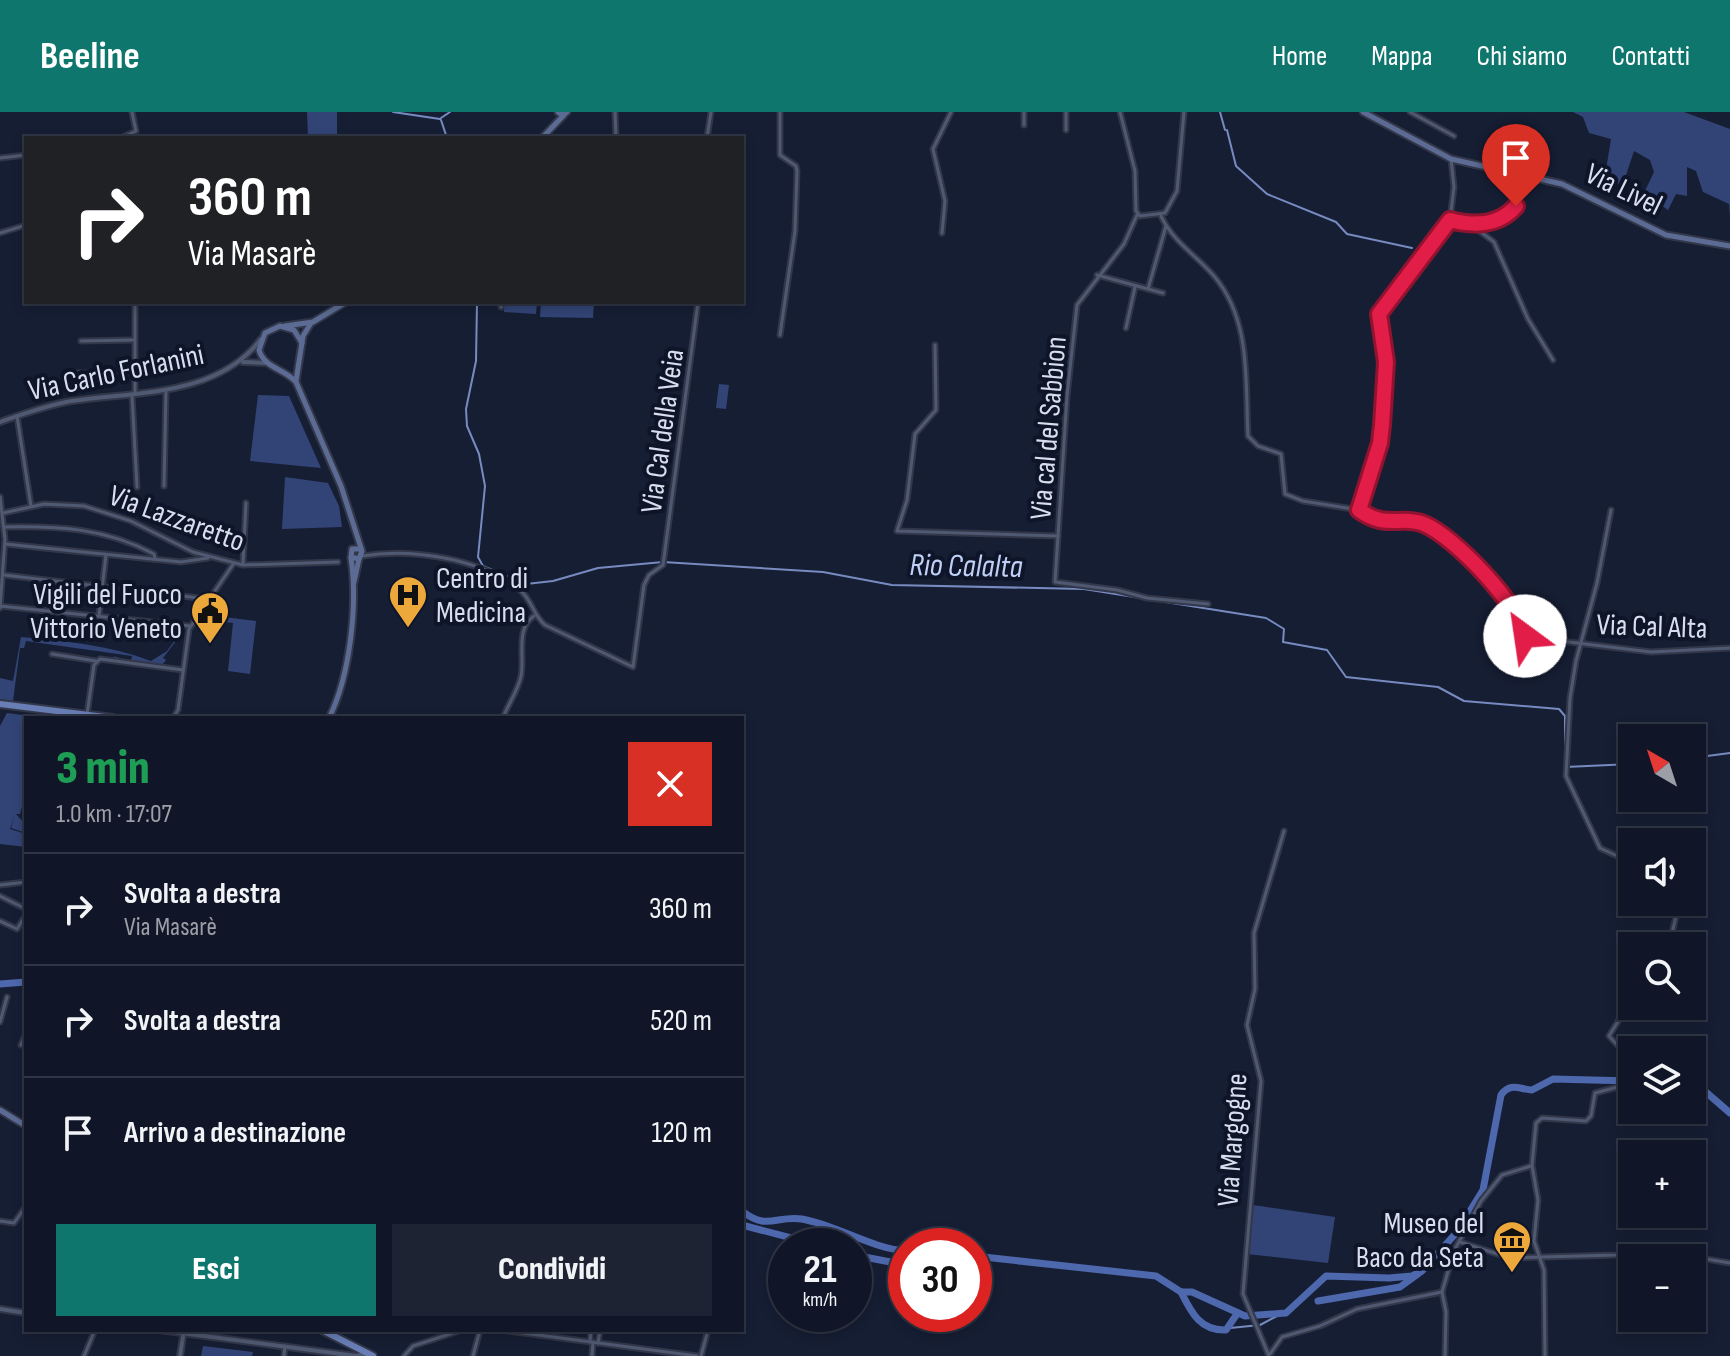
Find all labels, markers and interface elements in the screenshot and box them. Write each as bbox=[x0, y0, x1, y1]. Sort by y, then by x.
text: Beeline bbox=[40, 34, 140, 79]
text: Home bbox=[1272, 40, 1327, 73]
text: Mappa bbox=[1371, 40, 1433, 73]
text: Chi siamo bbox=[1477, 40, 1567, 73]
text: Contatti bbox=[1611, 40, 1690, 73]
pin bbox=[1482, 124, 1550, 206]
icon: arrive bbox=[1494, 136, 1538, 180]
street label: Via Livel bbox=[1579, 156, 1668, 224]
text: 360 m bbox=[188, 165, 312, 232]
icon: right bbox=[56, 168, 160, 272]
text: Via Masarè bbox=[188, 233, 317, 276]
street label: Via cal del Sabbion bbox=[1023, 335, 1075, 521]
street label: Via Carlo Forlanini bbox=[25, 337, 207, 409]
street label: Via Cal della Veia bbox=[634, 347, 692, 515]
street label: Via Lazzaretto bbox=[104, 478, 249, 560]
water label: Rio Calalta bbox=[909, 546, 1023, 587]
place label: Centro di Medicina bbox=[436, 561, 528, 631]
hospital icon: Centro di Medicina bbox=[387, 574, 429, 629]
place label: Vigili del Fuoco Vittorio Veneto bbox=[30, 577, 182, 647]
public building icon: Vigili del Fuoco Vittorio Veneto bbox=[189, 590, 231, 645]
position arrow bbox=[1483, 594, 1567, 678]
street label: Via Cal Alta bbox=[1596, 607, 1708, 647]
north arrow bbox=[1618, 724, 1706, 812]
map controls bbox=[1618, 724, 1706, 1332]
text: 3 min bbox=[56, 740, 150, 797]
button: close bbox=[628, 742, 712, 826]
text: 1.0 km · 17:07 bbox=[56, 799, 172, 830]
button: sound bbox=[1618, 828, 1706, 916]
text: Svolta a destra bbox=[124, 876, 281, 912]
icon: right bbox=[56, 887, 100, 931]
text: 360 m bbox=[649, 891, 712, 927]
text: Via Masarè bbox=[124, 912, 217, 943]
button: search bbox=[1618, 932, 1706, 1020]
icon: right bbox=[56, 999, 100, 1043]
text: Svolta a destra bbox=[124, 1003, 281, 1039]
text: 520 m bbox=[650, 1003, 712, 1039]
button: layers bbox=[1618, 1036, 1706, 1124]
street label: Via Margogne bbox=[1210, 1072, 1256, 1208]
icon: arrive bbox=[56, 1111, 100, 1155]
text: Arrivo a destinazione bbox=[124, 1115, 346, 1151]
text: 120 m bbox=[651, 1115, 712, 1151]
button: + bbox=[1618, 1140, 1706, 1228]
place label: Museo del Baco da Seta bbox=[1356, 1206, 1484, 1276]
museum icon: Museo del Baco da Seta bbox=[1491, 1219, 1533, 1274]
button: Esci bbox=[56, 1224, 376, 1316]
button: Condividi bbox=[392, 1224, 712, 1316]
speed limit sign: 30 bbox=[888, 1228, 992, 1332]
button: − bbox=[1618, 1244, 1706, 1332]
text: 21 bbox=[803, 1246, 837, 1294]
text: km/h bbox=[803, 1288, 837, 1312]

